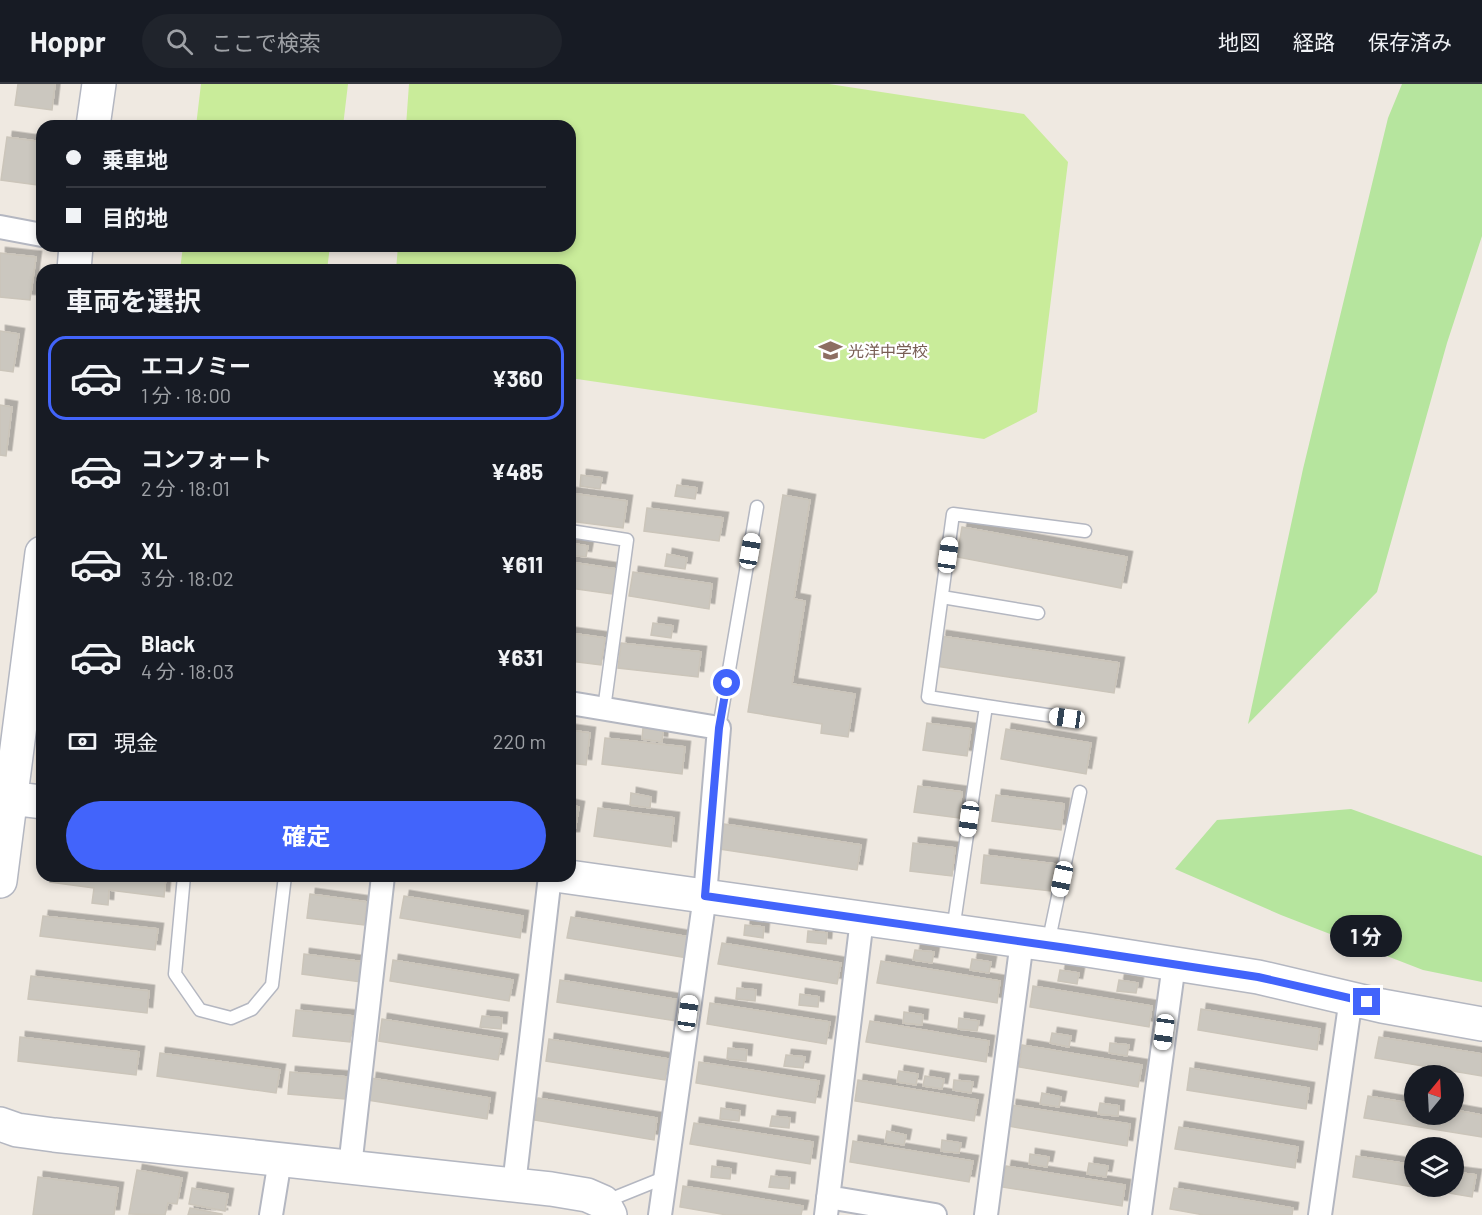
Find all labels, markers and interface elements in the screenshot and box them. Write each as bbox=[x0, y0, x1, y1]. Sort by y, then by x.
search box bbox=[142, 14, 562, 68]
text: Hoppr bbox=[30, 24, 106, 58]
icon: search bbox=[163, 25, 196, 58]
text: ここで検索 bbox=[211, 29, 321, 55]
text: 地図 bbox=[1218, 29, 1260, 54]
text: 経路 bbox=[1293, 29, 1335, 54]
text: 保存済み bbox=[1368, 29, 1452, 54]
text: 乗車地 bbox=[102, 146, 168, 172]
text: 目的地 bbox=[102, 204, 168, 230]
text: 車両を選択 bbox=[66, 284, 201, 316]
school or university icon: 光洋中学校 bbox=[817, 337, 843, 363]
place label: 光洋中学校 bbox=[848, 341, 928, 360]
icon: car bbox=[69, 351, 123, 405]
text: エコノミー bbox=[141, 352, 251, 378]
text: ¥360 bbox=[492, 365, 543, 391]
text: 1 分 · 18:00 bbox=[141, 383, 231, 407]
icon: car bbox=[69, 444, 123, 498]
text: コンフォート bbox=[141, 445, 272, 471]
text: ¥485 bbox=[491, 458, 543, 484]
text: 2 分 · 18:01 bbox=[141, 476, 230, 500]
car bbox=[738, 532, 762, 570]
car bbox=[937, 536, 959, 574]
icon: car bbox=[69, 537, 123, 591]
text: XL bbox=[141, 537, 167, 563]
text: ¥611 bbox=[501, 551, 543, 577]
text: 3 分 · 18:02 bbox=[141, 566, 234, 590]
icon: car bbox=[69, 630, 123, 684]
text: Black bbox=[141, 630, 195, 656]
text: ¥631 bbox=[496, 644, 543, 670]
text: 4 分 · 18:03 bbox=[141, 659, 234, 683]
route start bbox=[713, 669, 740, 696]
car bbox=[1048, 707, 1086, 729]
icon: cash bbox=[66, 725, 99, 758]
text: 現金 bbox=[114, 729, 158, 755]
text: 220 m bbox=[493, 729, 546, 753]
car bbox=[958, 800, 980, 838]
button: 確定 bbox=[66, 801, 546, 870]
car bbox=[1049, 860, 1075, 898]
callout: 1 分 bbox=[1331, 915, 1403, 957]
text: 1 分 bbox=[1350, 924, 1382, 948]
route end bbox=[1353, 988, 1380, 1015]
car bbox=[677, 994, 699, 1032]
car bbox=[1153, 1013, 1175, 1051]
north arrow bbox=[1404, 1065, 1464, 1125]
map controls bbox=[1404, 1065, 1464, 1197]
button: layers bbox=[1404, 1137, 1464, 1197]

